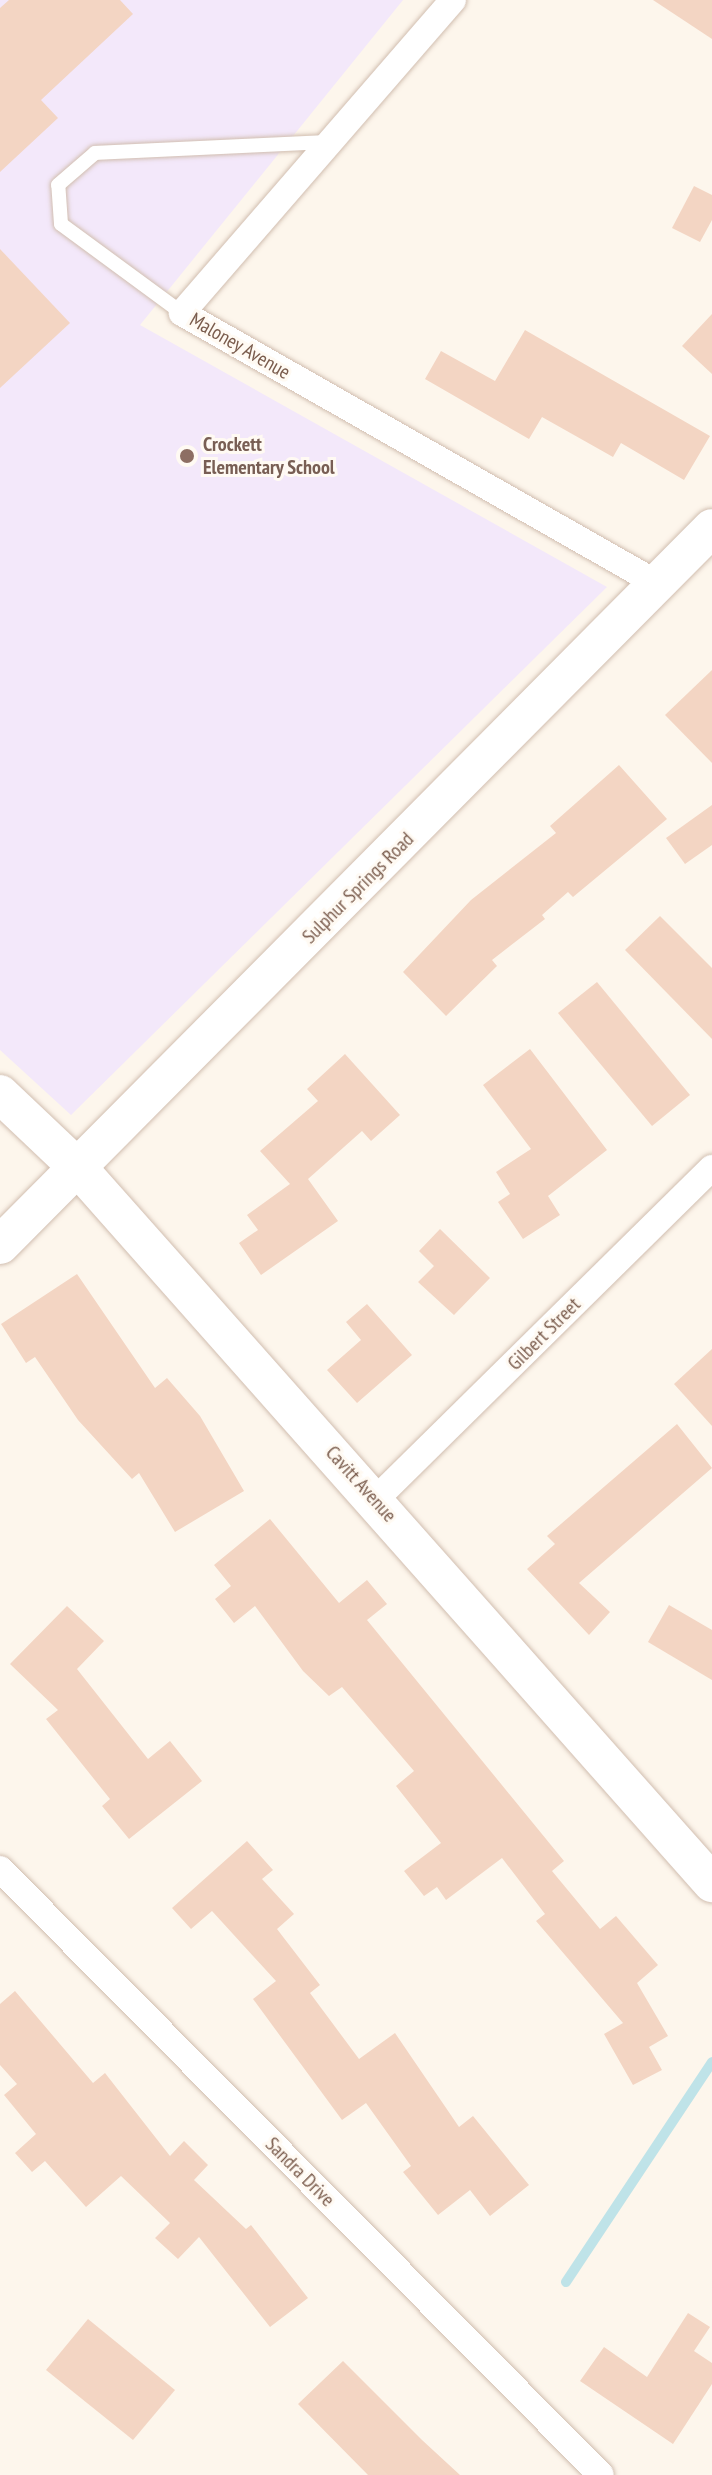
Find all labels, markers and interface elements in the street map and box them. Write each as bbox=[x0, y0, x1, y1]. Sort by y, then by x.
street label: Maloney Avenue bbox=[185, 307, 295, 385]
place label: Crockett Elementary School bbox=[203, 432, 335, 479]
marker: Crockett Elementary School bbox=[178, 447, 196, 465]
street label: Sulphur Springs Road bbox=[297, 827, 419, 949]
street label: Gilbert Street bbox=[503, 1293, 585, 1375]
street label: Cavitt Avenue bbox=[320, 1441, 402, 1527]
street label: Sandra Drive bbox=[260, 2132, 340, 2212]

